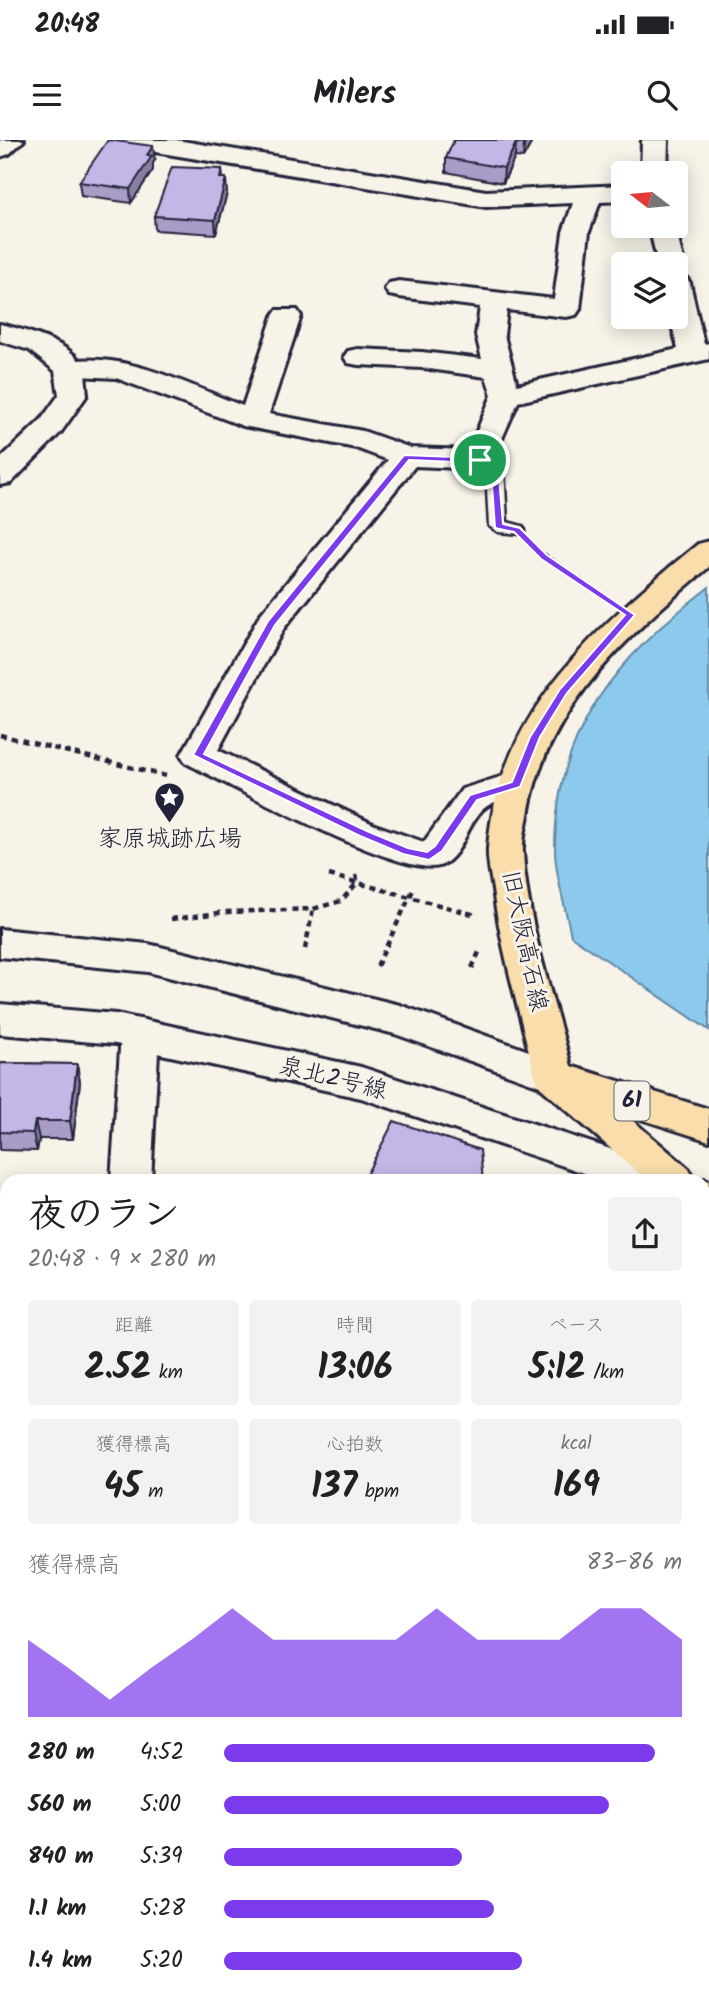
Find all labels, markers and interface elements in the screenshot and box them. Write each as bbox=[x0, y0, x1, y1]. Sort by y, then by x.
text: 20:48 bbox=[35, 4, 99, 46]
text: Milers bbox=[313, 69, 396, 120]
icon: menu bbox=[28, 76, 66, 114]
icon: search bbox=[643, 76, 681, 114]
north arrow bbox=[611, 161, 688, 238]
map controls bbox=[611, 161, 688, 329]
button: layers bbox=[611, 252, 688, 329]
pin bbox=[450, 430, 510, 490]
icon: arrive bbox=[461, 441, 499, 479]
place icon: 家原城跡広場 bbox=[153, 780, 187, 824]
place label: 家原城跡広場 bbox=[98, 820, 242, 859]
street label: 旧大阪高石線 bbox=[490, 867, 558, 1015]
street label: 泉北2号線 bbox=[275, 1047, 391, 1111]
road number: 61 bbox=[614, 1082, 650, 1120]
text: 夜のラン bbox=[28, 1186, 180, 1246]
button: share bbox=[608, 1197, 682, 1271]
text: 20:48 · 9 × 280 m bbox=[28, 1242, 216, 1278]
text: 距離 bbox=[115, 1311, 153, 1341]
text: 時間 bbox=[336, 1311, 374, 1341]
text: ペース bbox=[548, 1311, 604, 1341]
text: 2.52 bbox=[84, 1341, 151, 1397]
text: 13:06 bbox=[317, 1341, 393, 1397]
text: 5:12 bbox=[528, 1341, 586, 1397]
text: km bbox=[151, 1358, 183, 1388]
text: /km bbox=[586, 1358, 624, 1388]
text: kcal bbox=[561, 1429, 592, 1459]
text: 獲得標高 bbox=[96, 1430, 172, 1460]
text: 心拍数 bbox=[326, 1430, 384, 1460]
text: 169 bbox=[553, 1459, 600, 1515]
text: 45 bbox=[104, 1460, 141, 1516]
text: 137 bbox=[311, 1460, 357, 1516]
text: m bbox=[141, 1477, 163, 1507]
text: bpm bbox=[357, 1477, 399, 1507]
text: 83–86 m bbox=[587, 1545, 682, 1581]
text: 獲得標高 bbox=[28, 1548, 120, 1584]
text: 280 m bbox=[28, 1735, 94, 1771]
text: 4:52 bbox=[140, 1735, 184, 1771]
text: 560 m bbox=[28, 1787, 92, 1823]
text: 5:00 bbox=[140, 1787, 181, 1823]
text: 840 m bbox=[28, 1839, 94, 1875]
text: 5:39 bbox=[140, 1839, 182, 1875]
text: 1.1 km bbox=[28, 1891, 86, 1927]
text: 5:28 bbox=[140, 1891, 185, 1927]
text: 1.4 km bbox=[28, 1943, 92, 1979]
text: 5:20 bbox=[140, 1943, 183, 1979]

